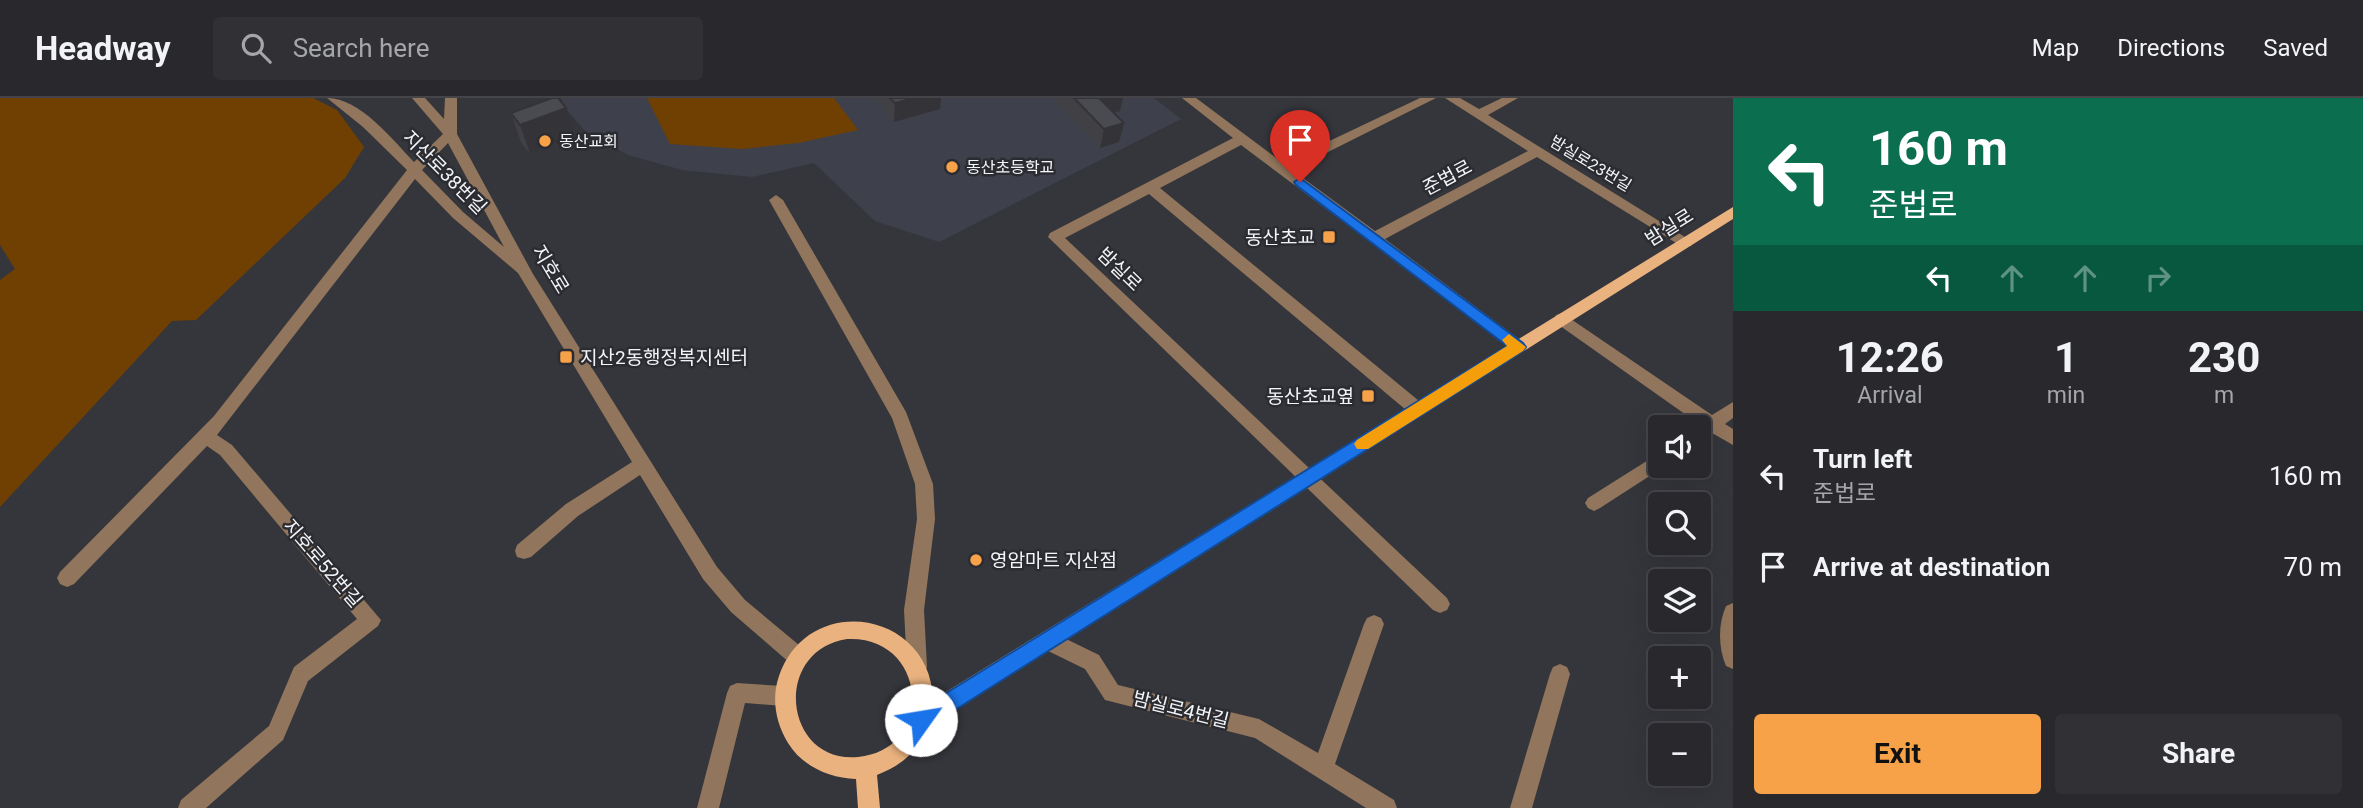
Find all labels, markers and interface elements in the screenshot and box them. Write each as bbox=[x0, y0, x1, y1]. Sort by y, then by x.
search box bbox=[213, 17, 703, 80]
text: Headway bbox=[35, 29, 171, 68]
icon: search bbox=[237, 29, 275, 67]
text: Search here bbox=[293, 33, 429, 63]
text: Map bbox=[2032, 34, 2079, 62]
text: Directions bbox=[2117, 34, 2225, 62]
text: Saved bbox=[2263, 34, 2328, 62]
pin bbox=[1270, 110, 1330, 182]
text: 160 m bbox=[1869, 120, 2008, 177]
icon: arrive bbox=[1281, 121, 1319, 159]
street label: 지산로38번길 bbox=[398, 126, 491, 219]
icon: left bbox=[1754, 126, 1845, 217]
place label: 동산교회 bbox=[559, 132, 618, 151]
street label: 밤실로23번길 bbox=[1547, 132, 1635, 195]
marker: 동산교회 bbox=[537, 133, 553, 149]
street label: 준법로 bbox=[1419, 155, 1476, 200]
place label: 동산초등학교 bbox=[966, 158, 1054, 177]
marker: 동산초등학교 bbox=[944, 159, 960, 175]
text: 준법로 bbox=[1869, 186, 1957, 224]
street label: 밤실로 bbox=[1641, 204, 1698, 251]
place label: 동산초교 bbox=[1245, 226, 1315, 249]
marker: 동산초교 bbox=[1321, 229, 1337, 245]
street label: 지호로 bbox=[527, 241, 574, 298]
street label: 밤실로 bbox=[1093, 243, 1147, 296]
icon: left bbox=[1920, 259, 1958, 297]
icon: ahead bbox=[1993, 259, 2031, 297]
icon: ahead bbox=[2066, 259, 2104, 297]
icon: right bbox=[2139, 259, 2177, 297]
text: 12:26 bbox=[1836, 333, 1944, 382]
text: 1 bbox=[2054, 333, 2078, 382]
text: 230 bbox=[2188, 333, 2260, 382]
place label: 지산2동행정복지센터 bbox=[580, 346, 748, 369]
marker: 지산2동행정복지센터 bbox=[558, 349, 574, 365]
text: Arrival bbox=[1857, 382, 1923, 409]
text: min bbox=[2047, 382, 2085, 409]
text: m bbox=[2214, 382, 2234, 409]
place label: 동산초교옆 bbox=[1267, 385, 1354, 408]
marker: 동산초교옆 bbox=[1360, 388, 1376, 404]
map controls bbox=[1648, 415, 1711, 786]
button: sound bbox=[1648, 415, 1711, 478]
text: Turn left bbox=[1813, 444, 1912, 474]
icon: left bbox=[1754, 457, 1792, 495]
text: 160 m bbox=[2269, 461, 2342, 491]
text: 준법로 bbox=[1813, 480, 1876, 507]
button: search bbox=[1648, 492, 1711, 555]
street label: 지호로52번길 bbox=[278, 515, 367, 612]
icon: arrive bbox=[1754, 548, 1792, 586]
place label: 영암마트 지산점 bbox=[990, 549, 1117, 572]
marker: 영암마트 지산점 bbox=[968, 552, 984, 568]
text: Arrive at destination bbox=[1813, 552, 2050, 582]
text: 70 m bbox=[2284, 552, 2342, 582]
button: layers bbox=[1648, 569, 1711, 632]
button: + bbox=[1648, 646, 1711, 709]
position arrow bbox=[884, 683, 958, 757]
street label: 밤실로4번길 bbox=[1131, 686, 1231, 733]
button: Exit bbox=[1754, 714, 2041, 794]
button: Share bbox=[2055, 714, 2342, 794]
button: − bbox=[1648, 723, 1711, 786]

